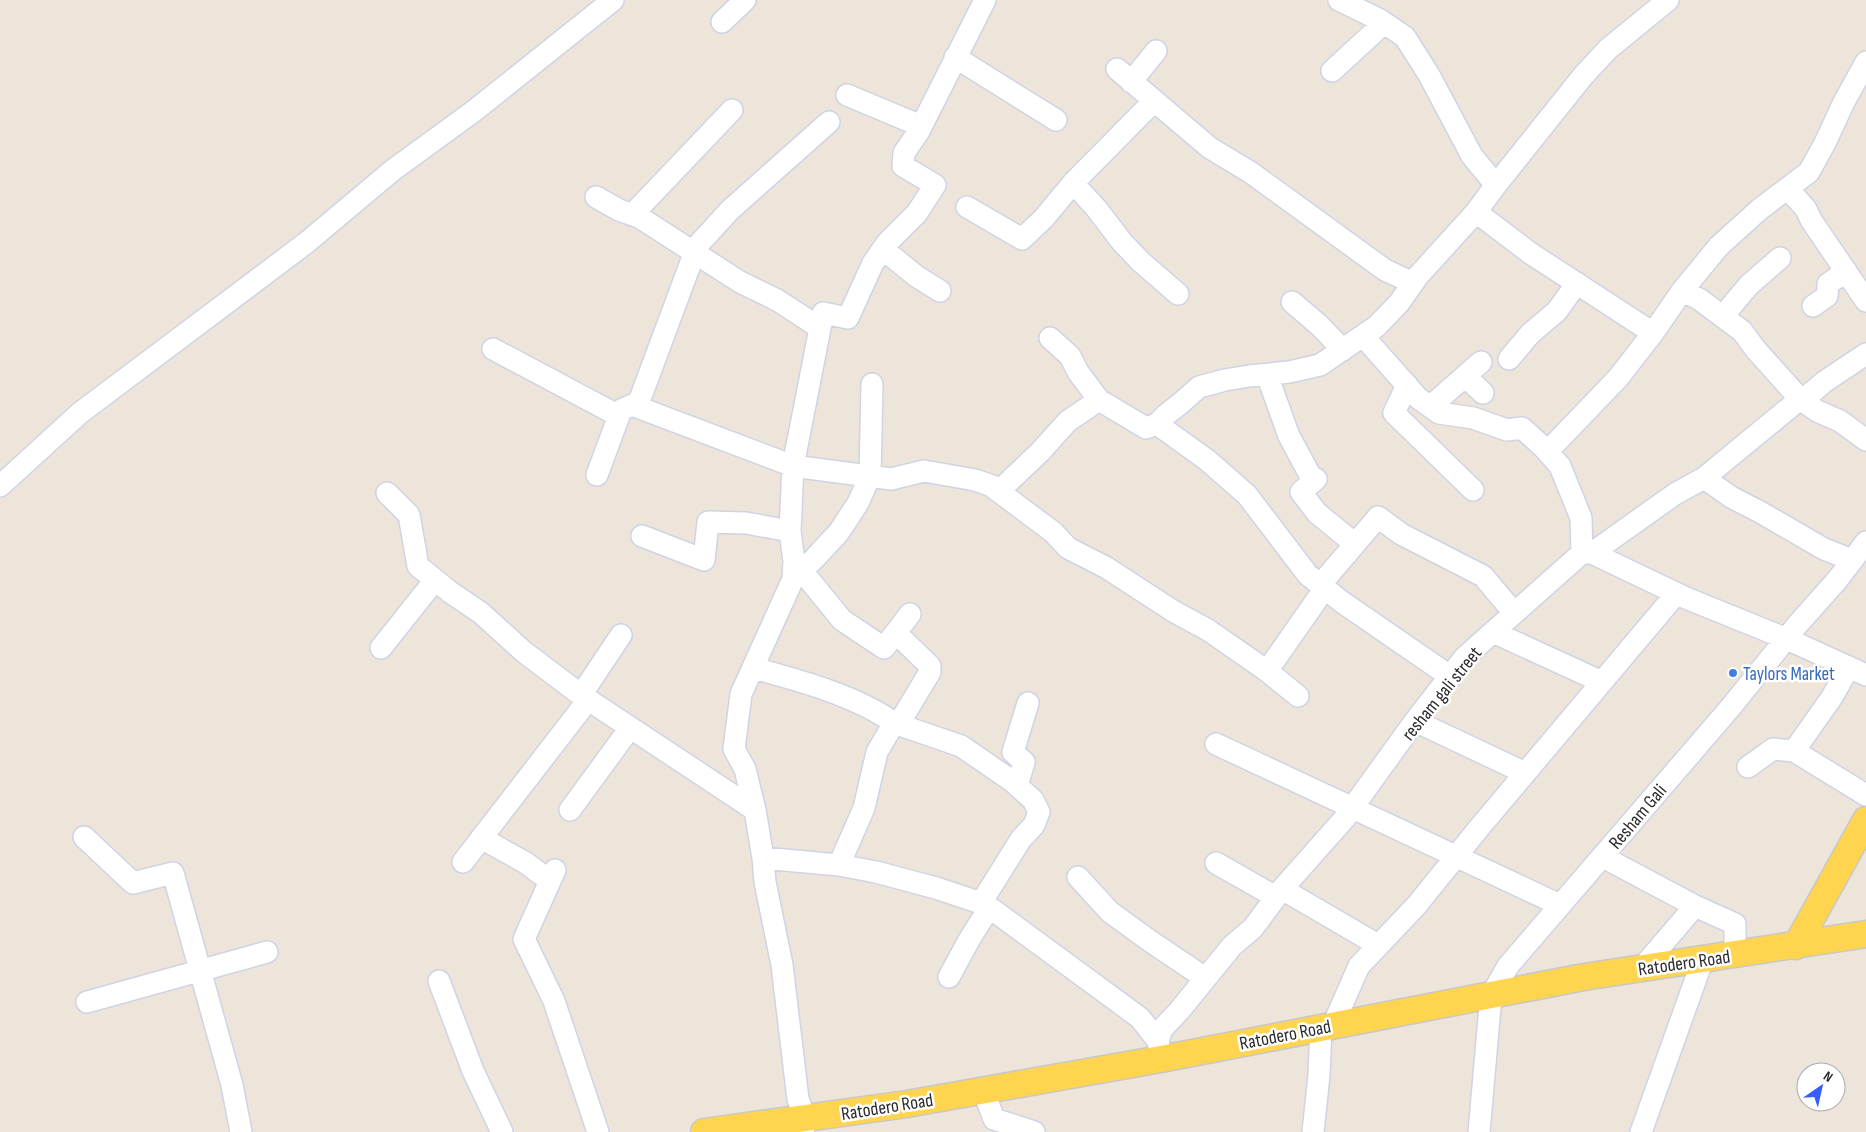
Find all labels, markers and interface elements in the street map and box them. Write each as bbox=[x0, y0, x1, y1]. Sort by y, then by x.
street label: resham gali street bbox=[1397, 642, 1487, 746]
place label: Taylors Market bbox=[1743, 663, 1835, 686]
marker: Taylors Market bbox=[1727, 667, 1739, 679]
street label: Resham Gali bbox=[1604, 780, 1672, 854]
street label: Ratodero Road bbox=[1637, 946, 1732, 981]
street label: Ratodero Road bbox=[1238, 1015, 1333, 1056]
north arrow bbox=[1796, 1062, 1846, 1112]
text: N bbox=[1820, 1067, 1836, 1086]
street label: Ratodero Road bbox=[840, 1089, 935, 1126]

